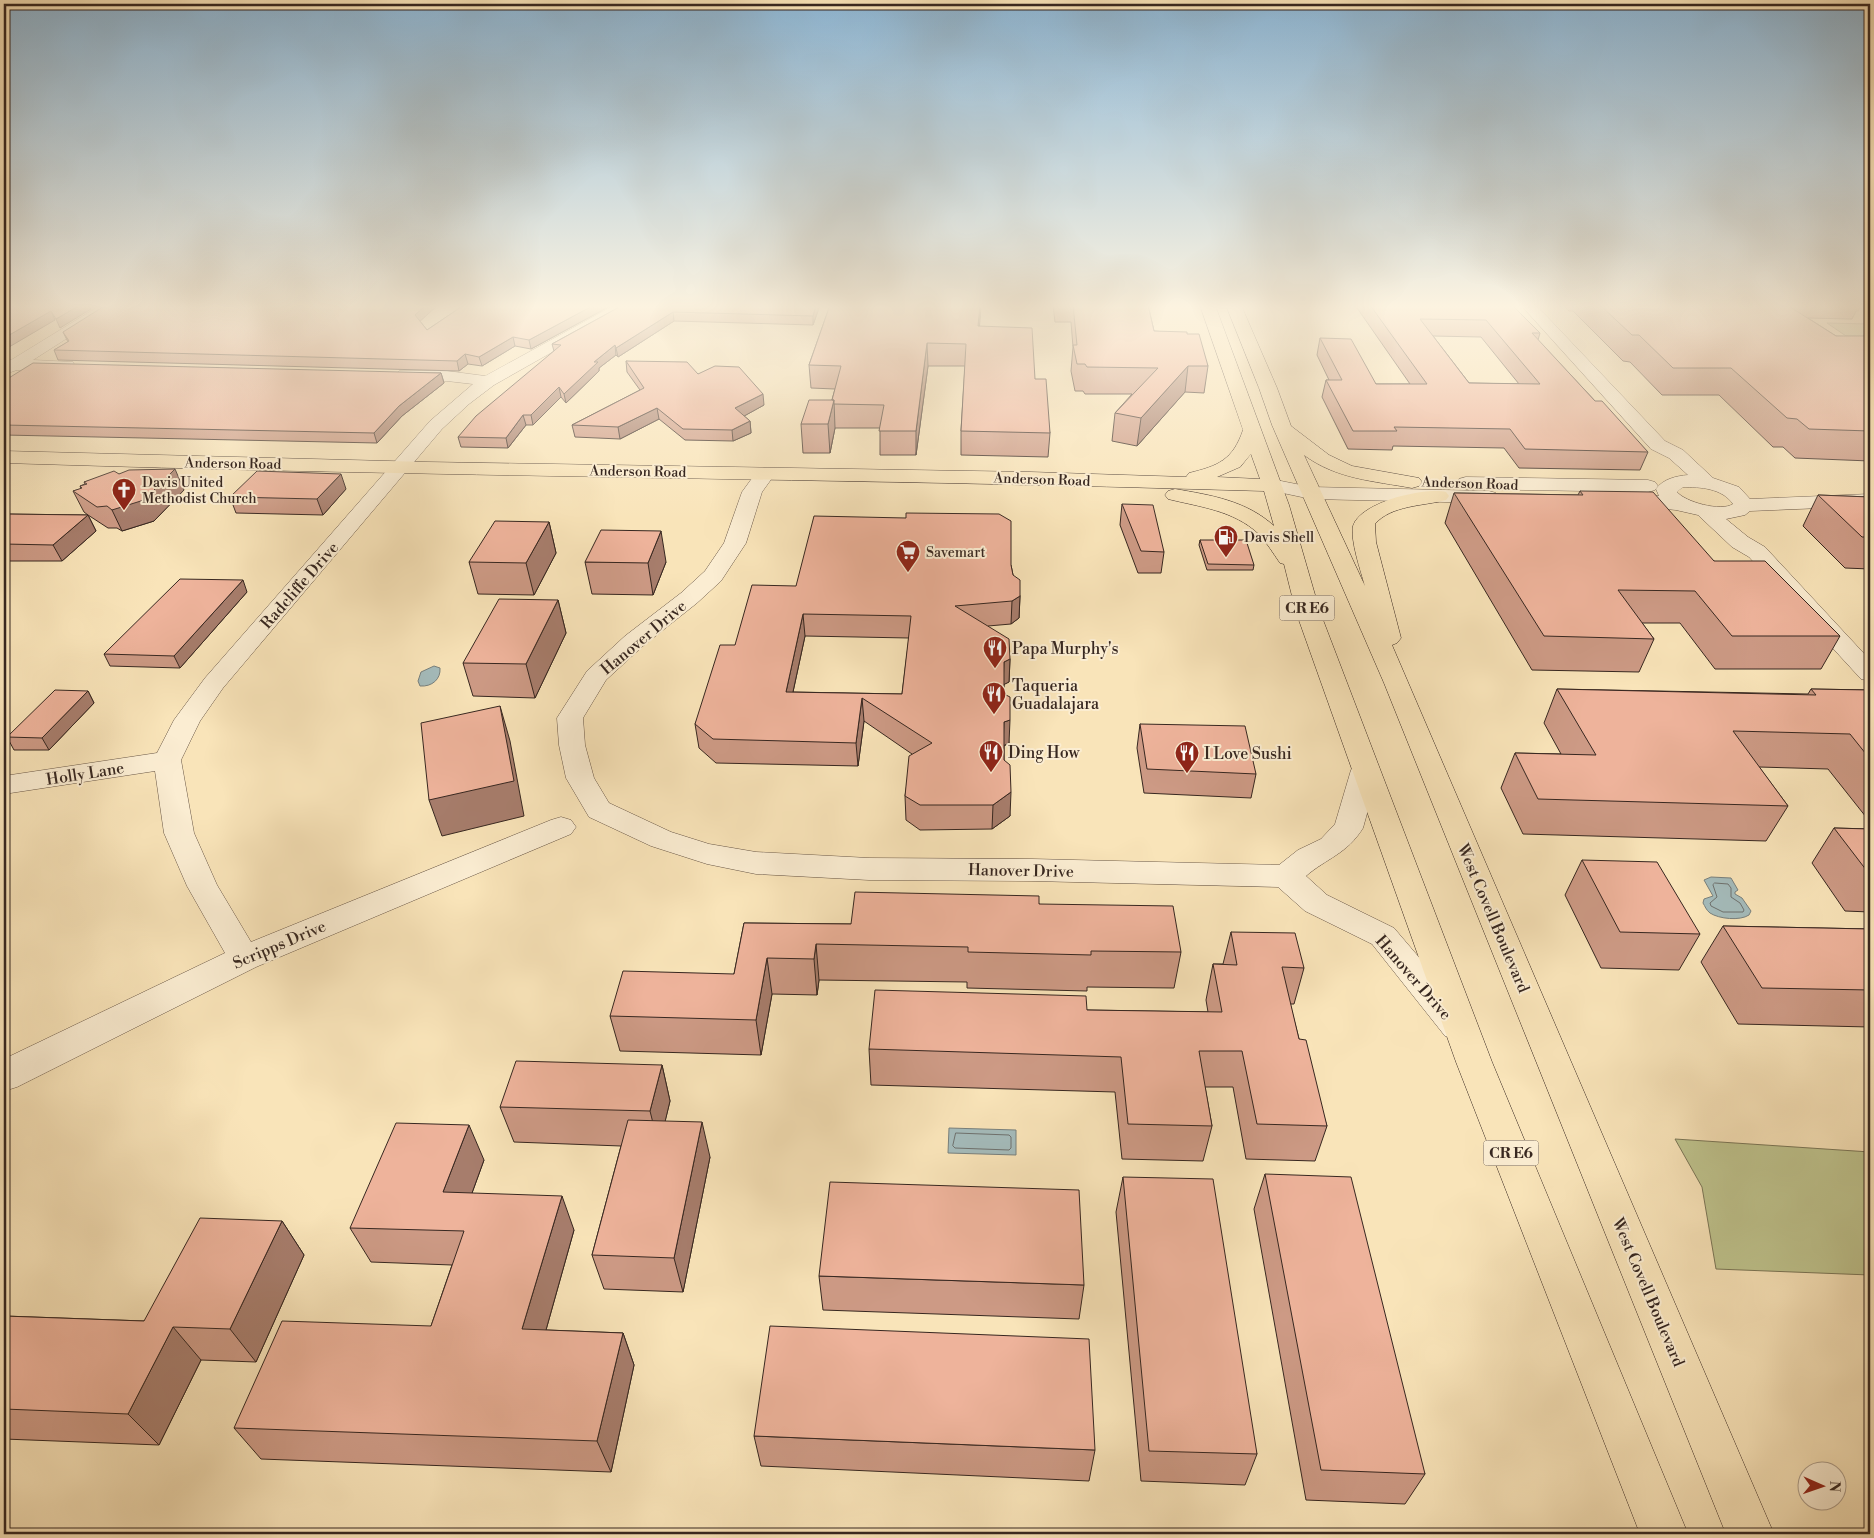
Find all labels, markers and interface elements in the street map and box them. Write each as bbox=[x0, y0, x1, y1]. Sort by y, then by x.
street label: Anderson Road bbox=[183, 454, 282, 474]
street label: Anderson Road bbox=[588, 462, 687, 482]
street label: Anderson Road bbox=[992, 469, 1091, 491]
street label: Anderson Road bbox=[1420, 473, 1519, 495]
place label: Davis United Methodist Church bbox=[142, 474, 257, 508]
church icon: Davis United Methodist Church bbox=[111, 477, 137, 511]
fuel station icon: Davis Shell bbox=[1213, 524, 1239, 558]
place label: Davis Shell bbox=[1244, 529, 1314, 547]
street label: Radcliffe Drive bbox=[257, 538, 343, 633]
supermarket icon: Savemart bbox=[895, 539, 921, 573]
place label: Savemart bbox=[926, 544, 986, 562]
street label: Hanover Drive bbox=[597, 596, 691, 679]
road number: CR E6 bbox=[1280, 596, 1334, 620]
restaurant icon: Papa Murphy's bbox=[982, 635, 1008, 669]
place label: Papa Murphy's bbox=[1012, 639, 1119, 659]
place label: Taqueria Guadalajara bbox=[1012, 676, 1100, 714]
restaurant icon: Taqueria Guadalajara bbox=[981, 681, 1007, 715]
restaurant icon: Ding How bbox=[978, 739, 1004, 773]
restaurant icon: I Love Sushi bbox=[1174, 740, 1200, 774]
place label: Ding How bbox=[1008, 743, 1080, 763]
place label: I Love Sushi bbox=[1204, 744, 1292, 764]
street label: Holly Lane bbox=[45, 758, 126, 790]
street label: West Covell Boulevard bbox=[1452, 840, 1534, 996]
street label: Hanover Drive bbox=[968, 860, 1074, 882]
street label: Scripps Drive bbox=[230, 916, 329, 974]
street label: Hanover Drive bbox=[1371, 931, 1456, 1024]
road number: CR E6 bbox=[1484, 1140, 1538, 1166]
street label: West Covell Boulevard bbox=[1607, 1214, 1689, 1370]
north arrow bbox=[1796, 1460, 1846, 1510]
text: N bbox=[1825, 1481, 1843, 1492]

